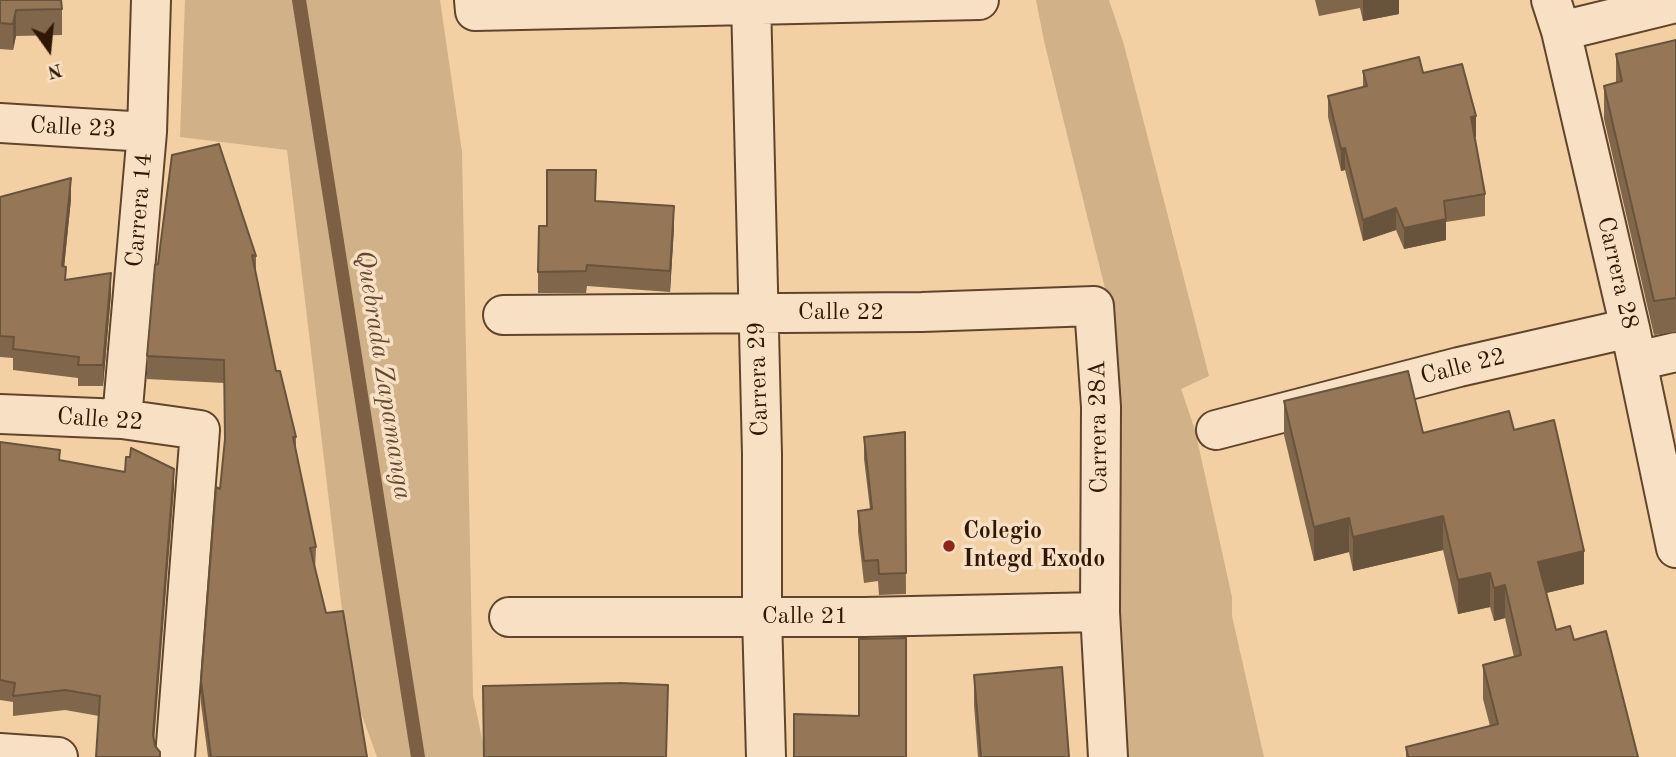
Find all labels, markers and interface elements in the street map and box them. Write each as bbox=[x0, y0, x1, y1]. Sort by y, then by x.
north arrow bbox=[14, 14, 84, 84]
text: N bbox=[45, 59, 64, 81]
street label: Calle 23 bbox=[29, 111, 117, 145]
street label: Carrera 14 bbox=[121, 152, 159, 268]
street label: Carrera 28 bbox=[1590, 214, 1644, 332]
water label: Quebrada Zapamanga bbox=[348, 248, 418, 502]
street label: Calle 22 bbox=[798, 299, 884, 327]
street label: Carrera 29 bbox=[743, 321, 775, 437]
street label: Calle 22 bbox=[1418, 343, 1508, 391]
street label: Carrera 28A bbox=[1083, 360, 1115, 494]
street label: Calle 22 bbox=[56, 403, 144, 437]
place label: Colegio Integd Exodo bbox=[963, 518, 1105, 574]
marker: Colegio Integd Exodo bbox=[941, 538, 957, 554]
street label: Calle 21 bbox=[762, 603, 848, 631]

